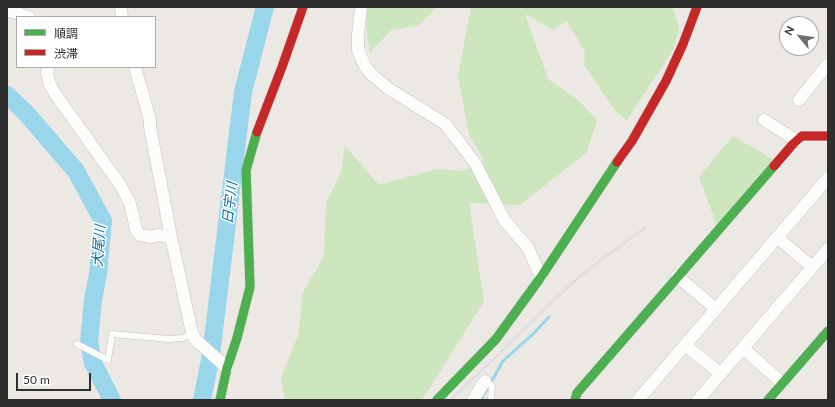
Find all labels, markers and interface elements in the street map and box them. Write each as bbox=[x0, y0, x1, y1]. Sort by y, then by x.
legend bbox=[16, 16, 156, 68]
north arrow bbox=[779, 16, 819, 56]
text: N bbox=[781, 24, 797, 37]
text: 順調 bbox=[54, 26, 78, 41]
text: 渋滞 bbox=[54, 46, 78, 61]
water label: 日宇川 bbox=[219, 181, 241, 225]
water label: 犬尾川 bbox=[89, 224, 109, 268]
scale bar bbox=[18, 365, 93, 391]
text: 50 m bbox=[23, 372, 50, 387]

